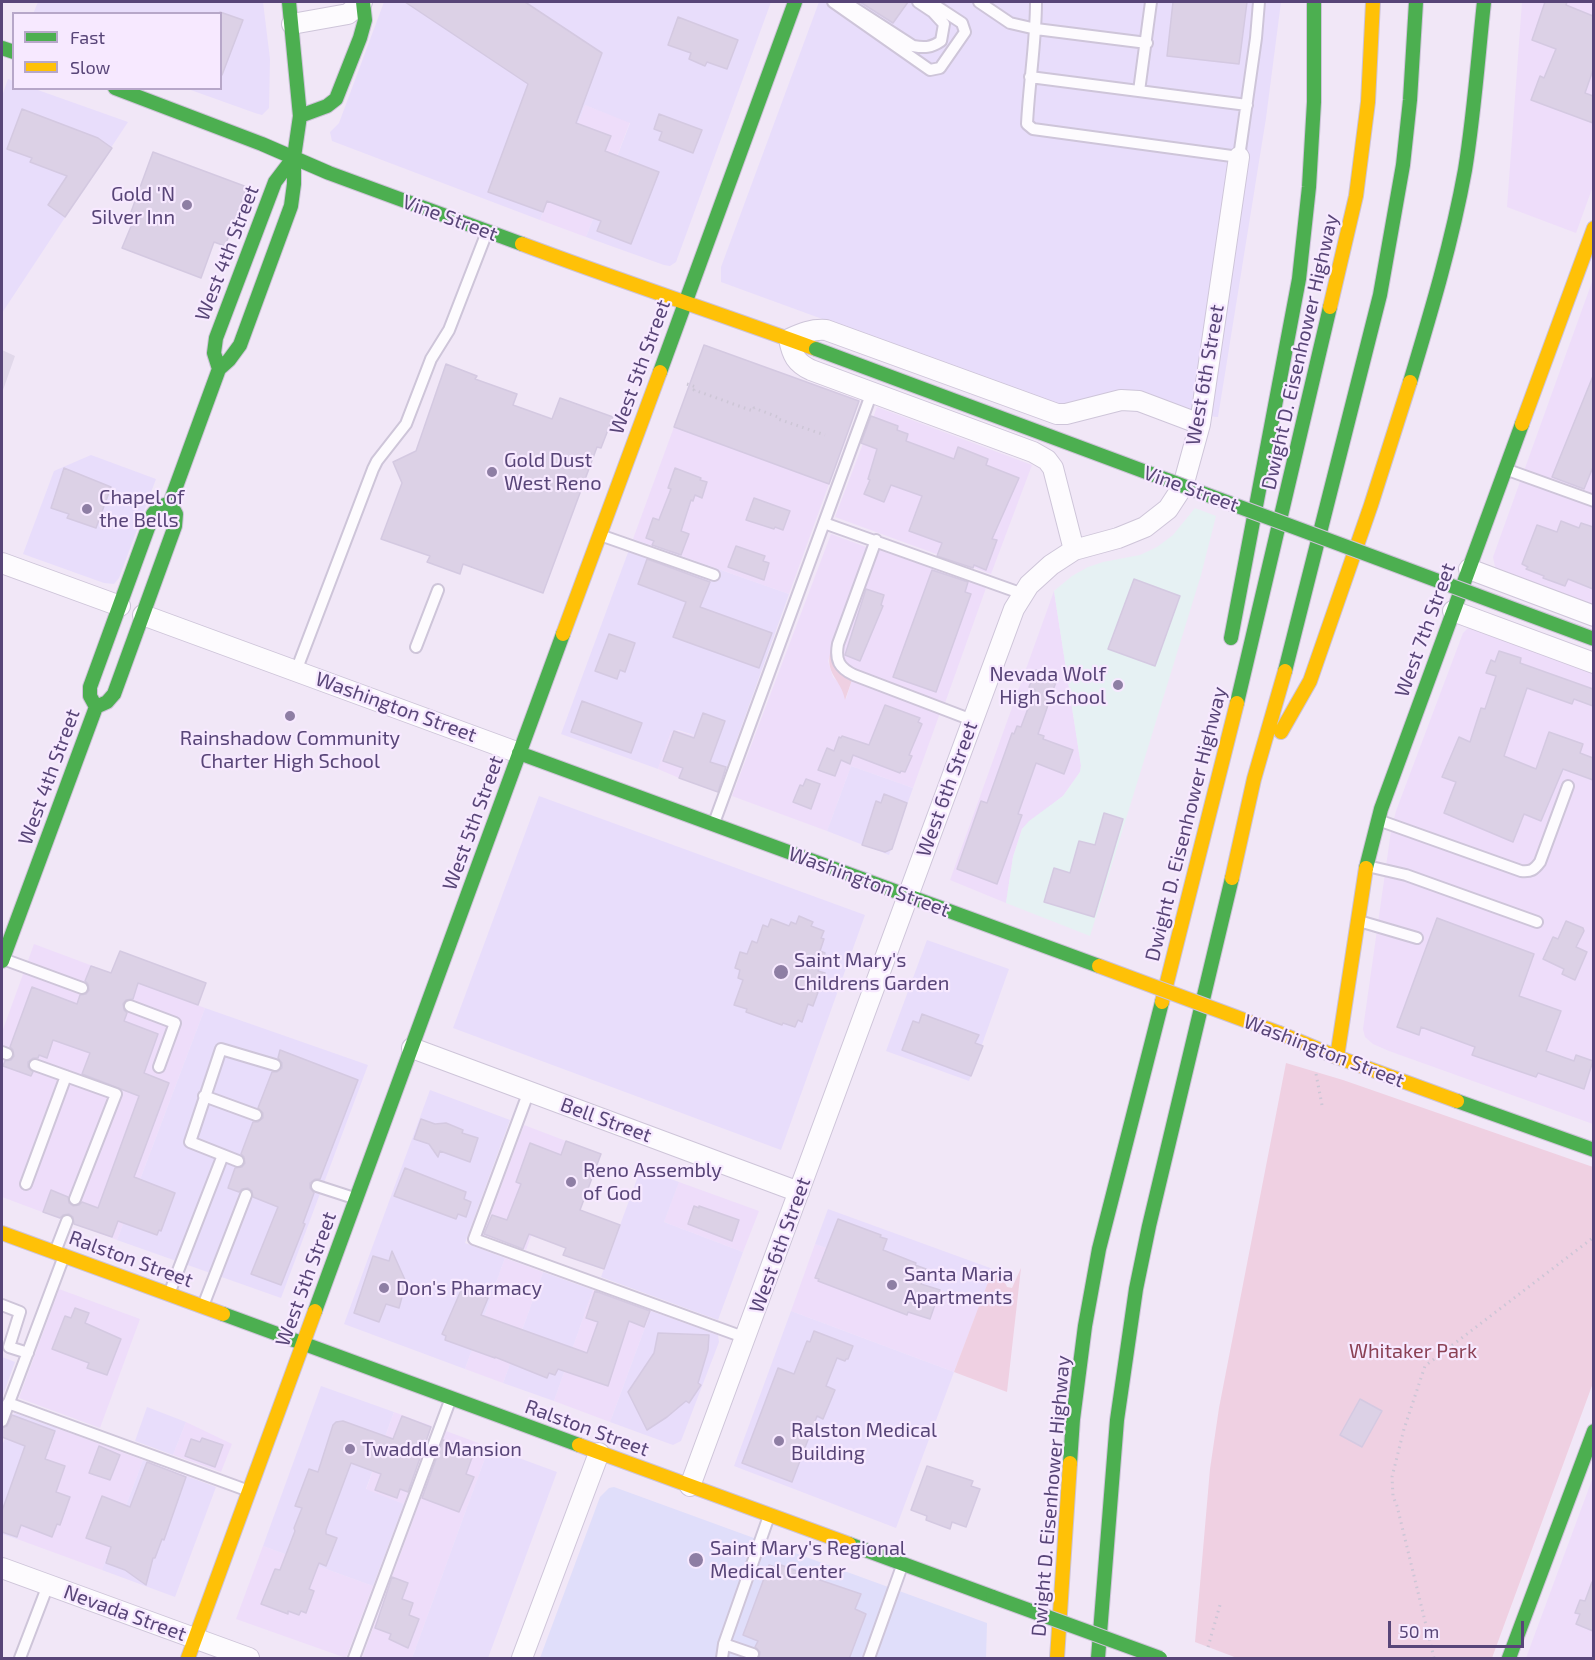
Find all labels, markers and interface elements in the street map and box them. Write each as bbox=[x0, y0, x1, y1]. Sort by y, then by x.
legend bbox=[12, 12, 222, 90]
text: Fast bbox=[70, 26, 105, 48]
text: Slow bbox=[70, 56, 110, 78]
place label: Gold 'N Silver Inn bbox=[91, 182, 175, 229]
street label: West 4th Street bbox=[190, 182, 264, 324]
street label: Vine Street bbox=[399, 190, 501, 246]
marker: Gold 'N Silver Inn bbox=[180, 198, 194, 212]
street label: Dwight D. Eisenhower Highway bbox=[1257, 212, 1343, 492]
street label: West 5th Street bbox=[605, 296, 675, 438]
street label: West 6th Street bbox=[1181, 303, 1229, 447]
place label: Gold Dust West Reno bbox=[504, 448, 602, 495]
street label: Vine Street bbox=[1140, 461, 1242, 517]
marker: Gold Dust West Reno bbox=[485, 465, 499, 479]
place label: Chapel of the Bells bbox=[99, 485, 185, 532]
marker: Chapel of the Bells bbox=[80, 502, 94, 516]
street label: West 7th Street bbox=[1390, 560, 1460, 700]
place label: Nevada Wolf High School bbox=[989, 662, 1106, 709]
street label: Washington Street bbox=[312, 667, 480, 747]
marker: Nevada Wolf High School bbox=[1111, 678, 1125, 692]
street label: Dwight D. Eisenhower Highway bbox=[1140, 684, 1232, 964]
street label: West 4th Street bbox=[13, 706, 85, 848]
marker: Rainshadow Community Charter High School bbox=[283, 709, 297, 723]
street label: West 6th Street bbox=[911, 718, 983, 860]
place label: Rainshadow Community Charter High School bbox=[180, 726, 400, 773]
street label: West 5th Street bbox=[438, 752, 508, 894]
street label: Washington Street bbox=[785, 842, 953, 922]
place label: Saint Mary's Childrens Garden bbox=[794, 948, 949, 995]
marker: Saint Mary's Childrens Garden bbox=[772, 963, 790, 981]
street label: Washington Street bbox=[1240, 1009, 1408, 1093]
street label: Bell Street bbox=[557, 1092, 655, 1148]
place label: Reno Assembly of God bbox=[583, 1158, 722, 1205]
street label: West 6th Street bbox=[744, 1174, 816, 1316]
marker: Reno Assembly of God bbox=[564, 1175, 578, 1189]
street label: West 5th Street bbox=[271, 1208, 341, 1350]
street label: Ralston Street bbox=[66, 1225, 196, 1293]
place label: Santa Maria Apartments bbox=[904, 1262, 1013, 1309]
place label: Don's Pharmacy bbox=[396, 1276, 542, 1300]
marker: Santa Maria Apartments bbox=[885, 1278, 899, 1292]
marker: Don's Pharmacy bbox=[377, 1281, 391, 1295]
park label: Whitaker Park bbox=[1349, 1339, 1477, 1363]
street label: Dwight D. Eisenhower Highway bbox=[1027, 1354, 1075, 1638]
street label: Ralston Street bbox=[522, 1394, 652, 1462]
place label: Ralston Medical Building bbox=[791, 1418, 937, 1465]
marker: Ralston Medical Building bbox=[772, 1434, 786, 1448]
place label: Twaddle Mansion bbox=[362, 1437, 522, 1461]
marker: Twaddle Mansion bbox=[343, 1442, 357, 1456]
place label: Saint Mary's Regional Medical Center bbox=[710, 1536, 906, 1583]
marker: Saint Mary's Regional Medical Center bbox=[687, 1551, 705, 1569]
street label: Nevada Street bbox=[60, 1580, 190, 1646]
scale bar bbox=[1391, 1609, 1528, 1647]
text: 50 m bbox=[1399, 1620, 1439, 1642]

